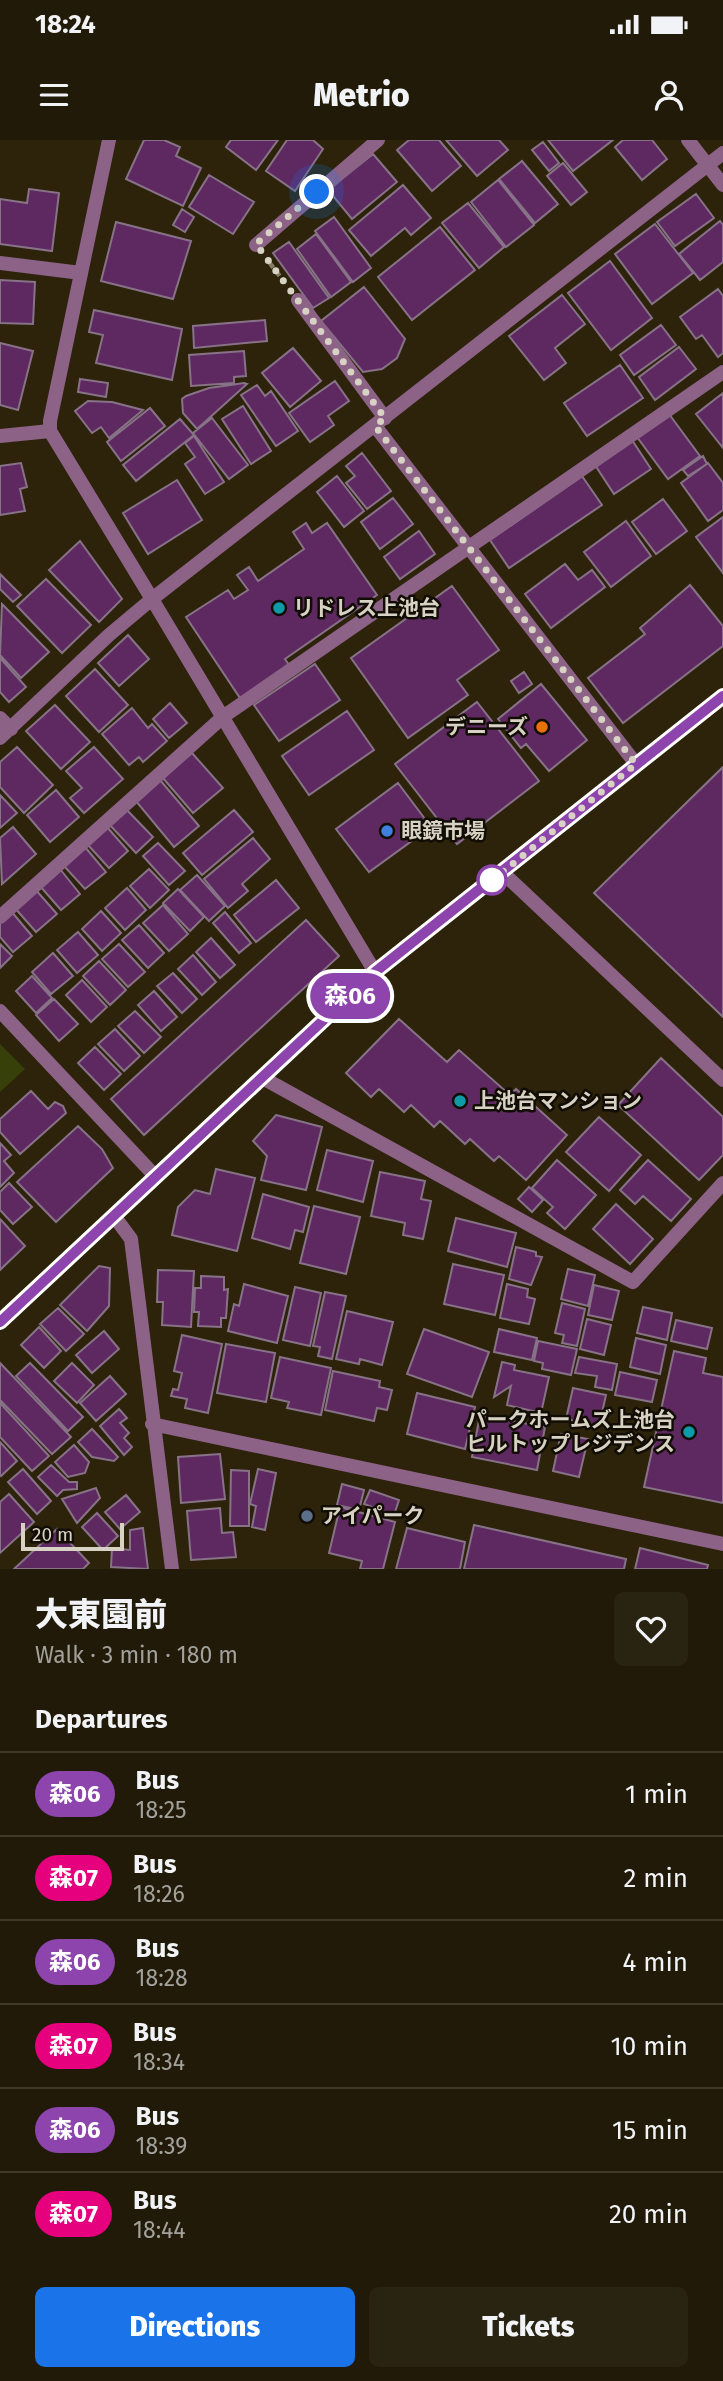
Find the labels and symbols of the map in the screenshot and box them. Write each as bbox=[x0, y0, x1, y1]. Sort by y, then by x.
your location bbox=[299, 174, 334, 209]
place label: リドレス上池台 bbox=[293, 595, 440, 621]
marker: リドレス上池台 bbox=[271, 600, 287, 616]
place label: デニーズ bbox=[445, 714, 528, 740]
marker: デニーズ bbox=[534, 719, 550, 735]
place label: 眼鏡市場 bbox=[401, 818, 485, 844]
marker: 眼鏡市場 bbox=[379, 823, 395, 839]
unlabelled marker bbox=[477, 865, 507, 895]
line badge: 森06 bbox=[310, 973, 390, 1019]
place label: 上池台マンション bbox=[474, 1088, 642, 1114]
marker: 上池台マンション bbox=[452, 1093, 468, 1109]
place label: パークホームズ上池台 ヒルトップレジデンス bbox=[465, 1407, 675, 1457]
marker: パークホームズ上池台 ヒルトップレジデンス bbox=[681, 1424, 697, 1440]
place label: アイパーク bbox=[321, 1503, 425, 1529]
marker: アイパーク bbox=[299, 1508, 315, 1524]
scale bar bbox=[21, 1520, 124, 1552]

